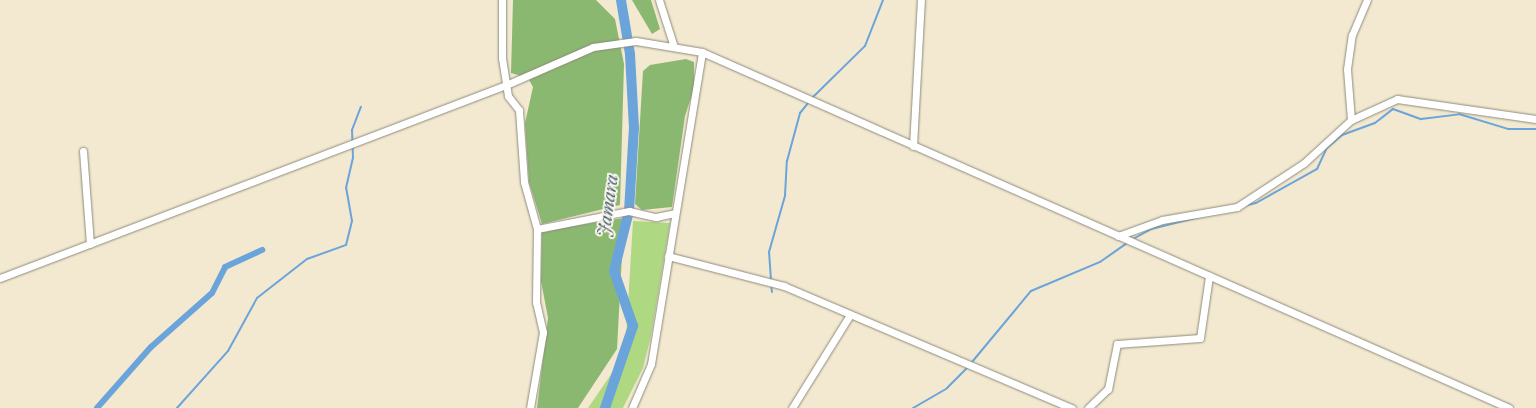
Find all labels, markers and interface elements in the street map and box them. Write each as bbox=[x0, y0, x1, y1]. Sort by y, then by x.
water label: Jamara bbox=[594, 173, 624, 239]

